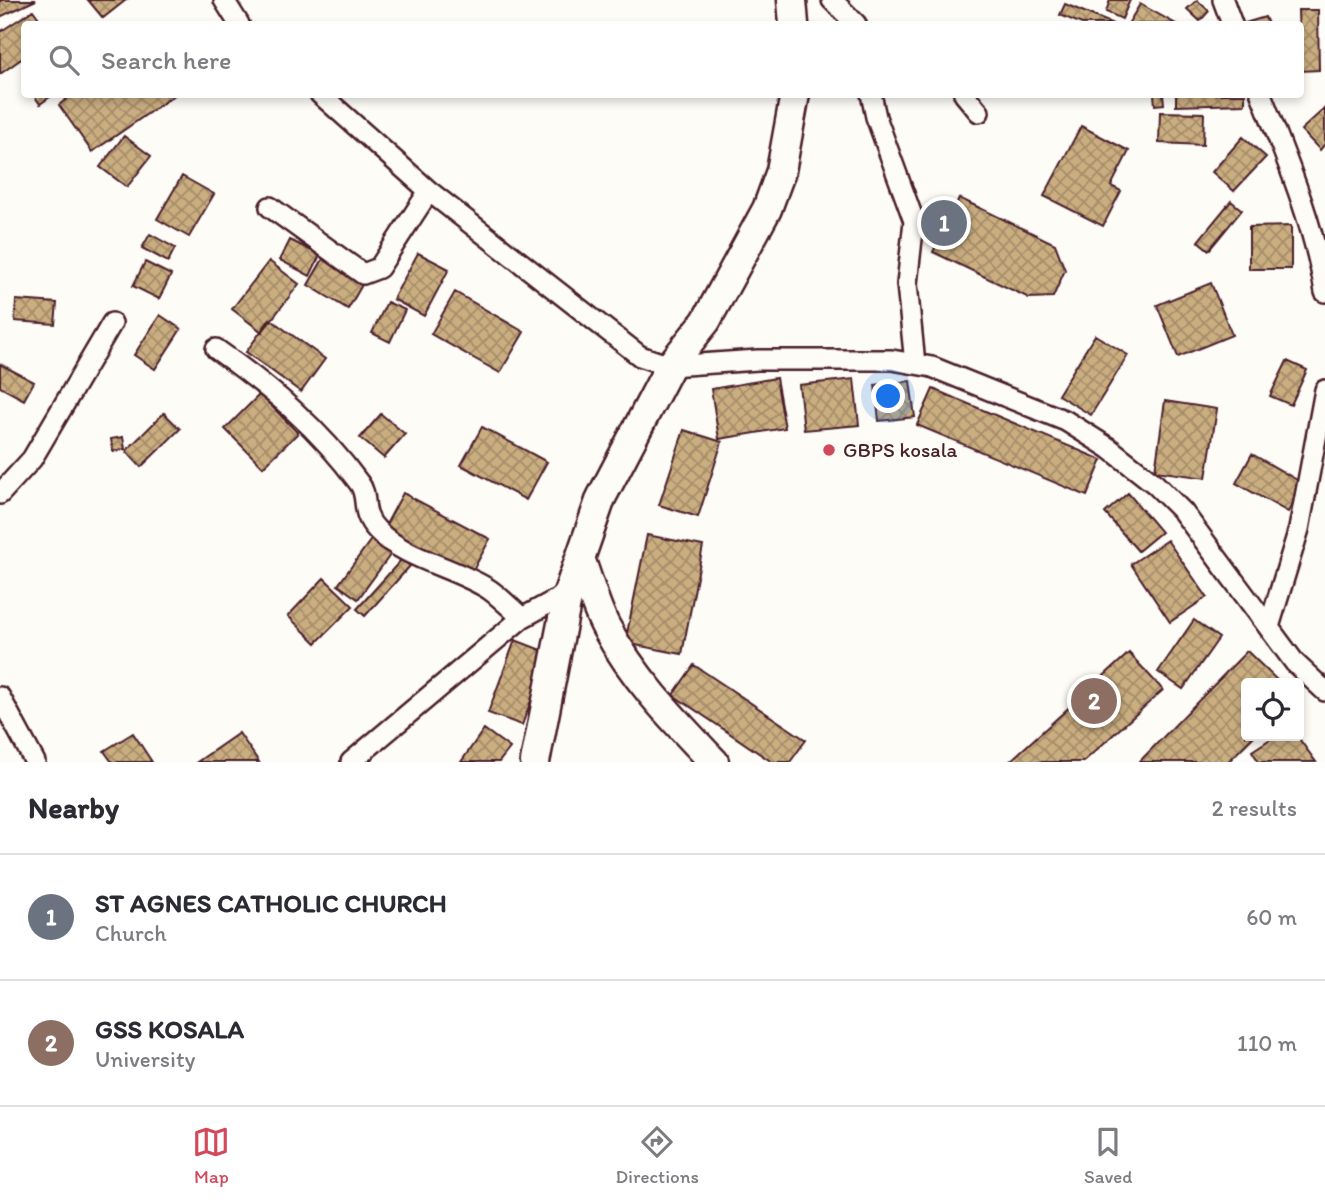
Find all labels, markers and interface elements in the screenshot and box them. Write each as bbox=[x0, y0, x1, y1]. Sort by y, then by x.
search box bbox=[21, 21, 1304, 98]
icon: search bbox=[45, 41, 83, 79]
text: Search here bbox=[101, 44, 231, 76]
pin: 1 bbox=[921, 197, 967, 249]
your location bbox=[871, 379, 905, 413]
place label: GBPS kosala bbox=[843, 437, 958, 462]
marker: GBPS kosala bbox=[821, 442, 837, 458]
pin: 2 bbox=[1071, 675, 1117, 727]
map controls bbox=[1241, 678, 1304, 741]
button: locate bbox=[1241, 678, 1304, 741]
text: Nearby bbox=[28, 789, 119, 826]
text: 2 results bbox=[1211, 794, 1297, 822]
text: ST AGNES CATHOLIC CHURCH bbox=[95, 887, 447, 919]
text: 1 bbox=[46, 903, 56, 931]
text: 60 m bbox=[1246, 903, 1297, 931]
text: Church bbox=[95, 919, 167, 947]
text: GSS KOSALA bbox=[95, 1013, 244, 1045]
text: 2 bbox=[45, 1029, 57, 1057]
text: 110 m bbox=[1237, 1029, 1297, 1057]
text: University bbox=[95, 1045, 195, 1073]
tab: Map bbox=[192, 1123, 230, 1188]
tab: Directions bbox=[615, 1123, 699, 1188]
tab: Saved bbox=[1084, 1123, 1132, 1188]

